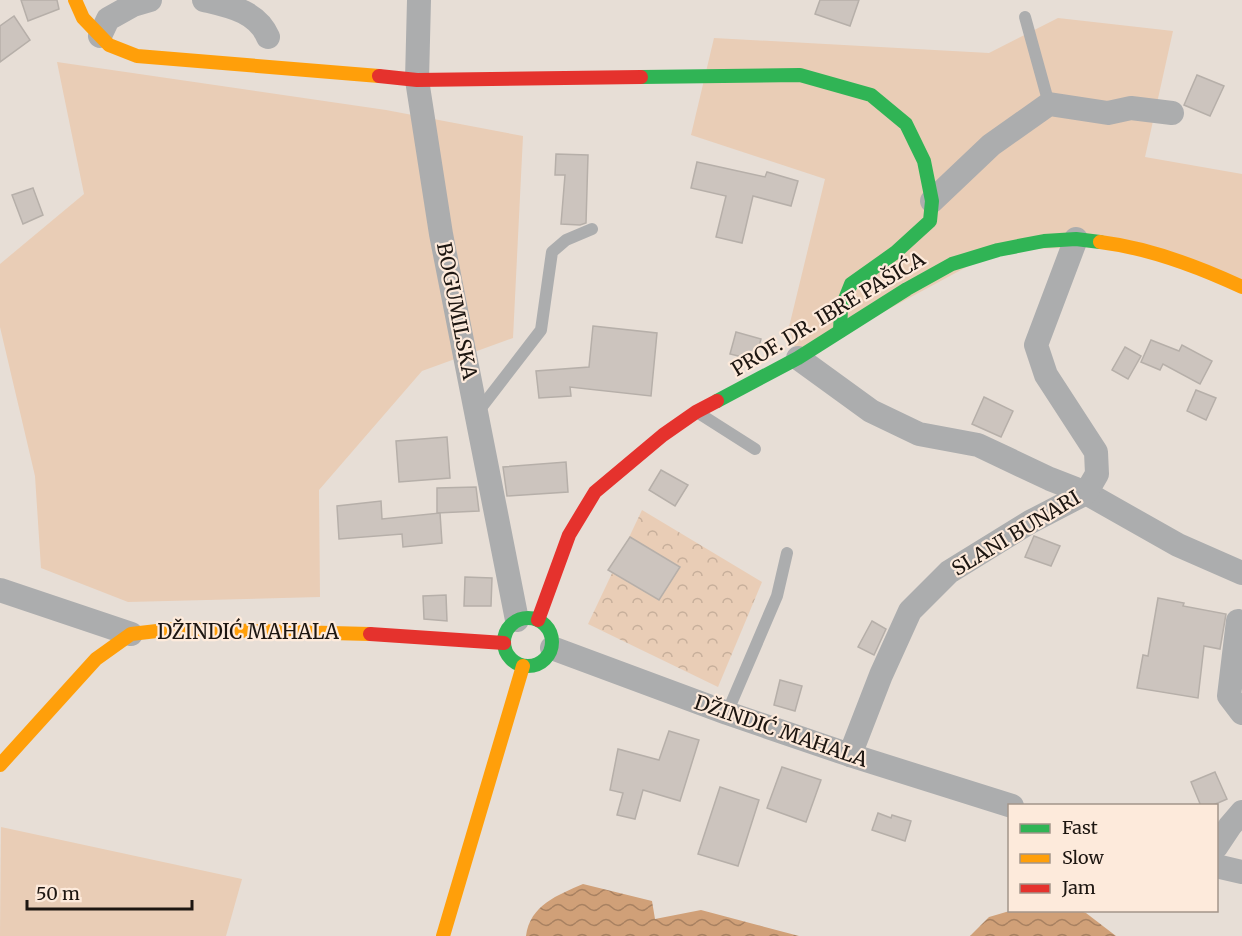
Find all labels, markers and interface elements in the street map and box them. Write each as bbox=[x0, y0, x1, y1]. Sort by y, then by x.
street label: BOGUMILSKA bbox=[432, 240, 483, 382]
street label: PROF. DR. IBRE PAŠIĆA bbox=[726, 245, 930, 381]
street label: SLANI BUNARI bbox=[947, 484, 1084, 581]
street label: DŽINDIĆ MAHALA bbox=[157, 618, 340, 644]
street label: DŽINDIĆ MAHALA bbox=[691, 688, 872, 772]
legend bbox=[1008, 804, 1218, 912]
text: Fast bbox=[1062, 816, 1098, 839]
text: Slow bbox=[1062, 846, 1105, 869]
scale bar bbox=[27, 873, 192, 911]
text: Jam bbox=[1061, 876, 1096, 899]
text: 50 m bbox=[36, 882, 80, 905]

